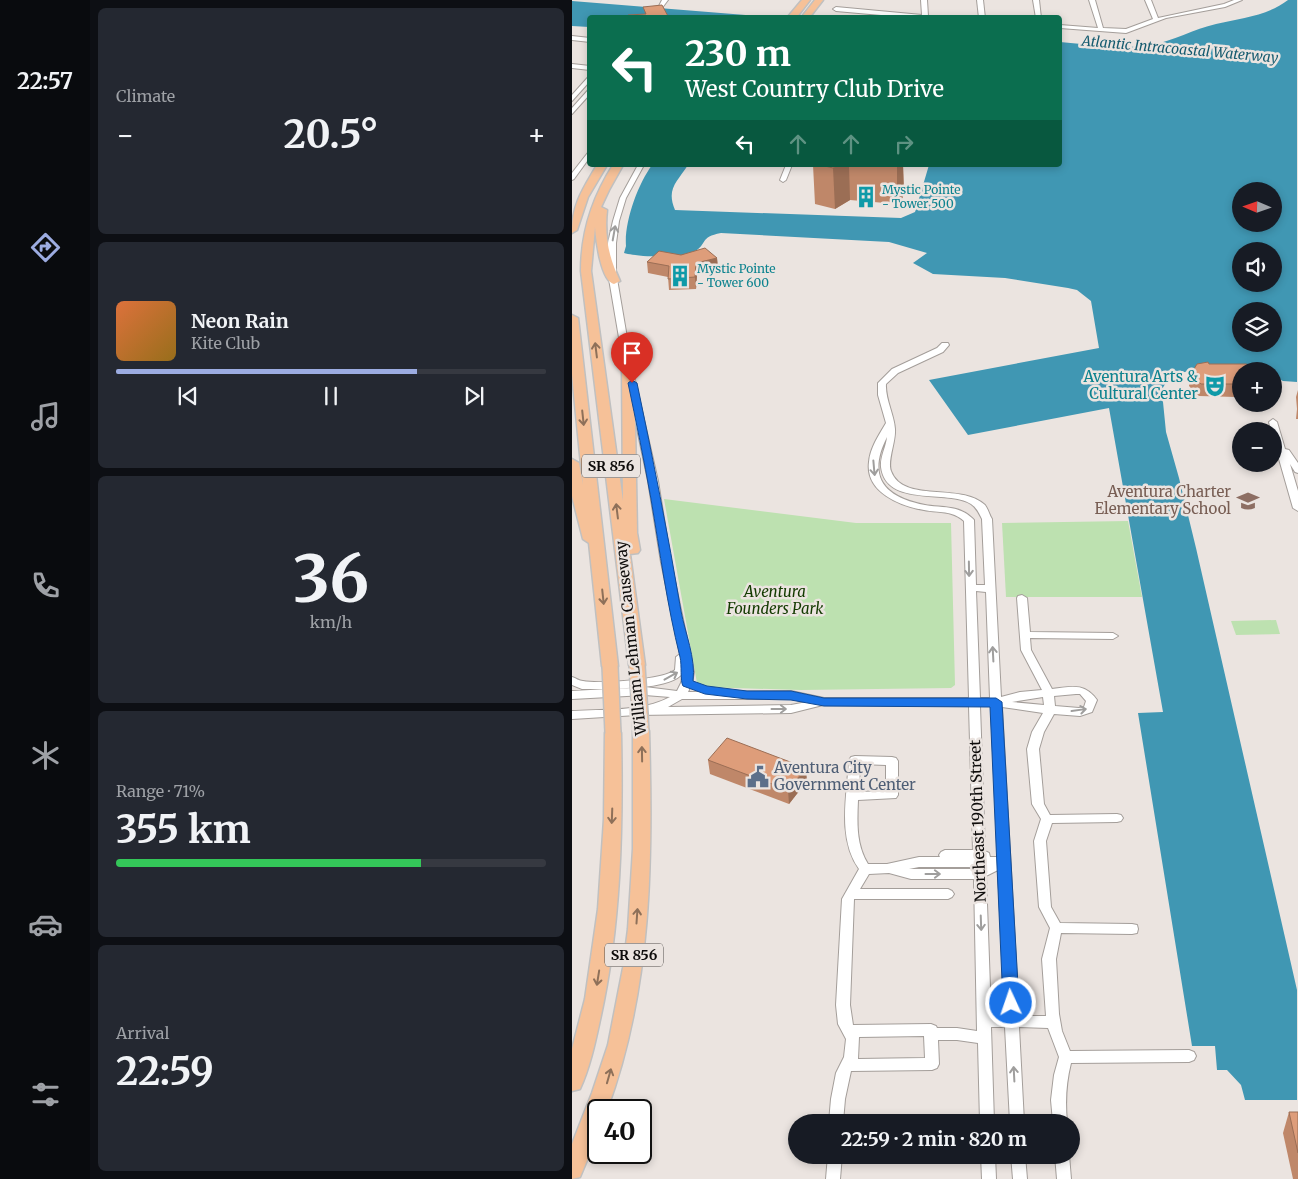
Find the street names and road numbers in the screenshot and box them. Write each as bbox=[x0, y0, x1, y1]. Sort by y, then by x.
road number: SR 856 bbox=[582, 454, 640, 478]
street label: William Lehman Causeway bbox=[611, 540, 650, 737]
street label: Northeast 190th Street bbox=[965, 739, 990, 902]
road number: SR 856 bbox=[605, 944, 663, 966]

